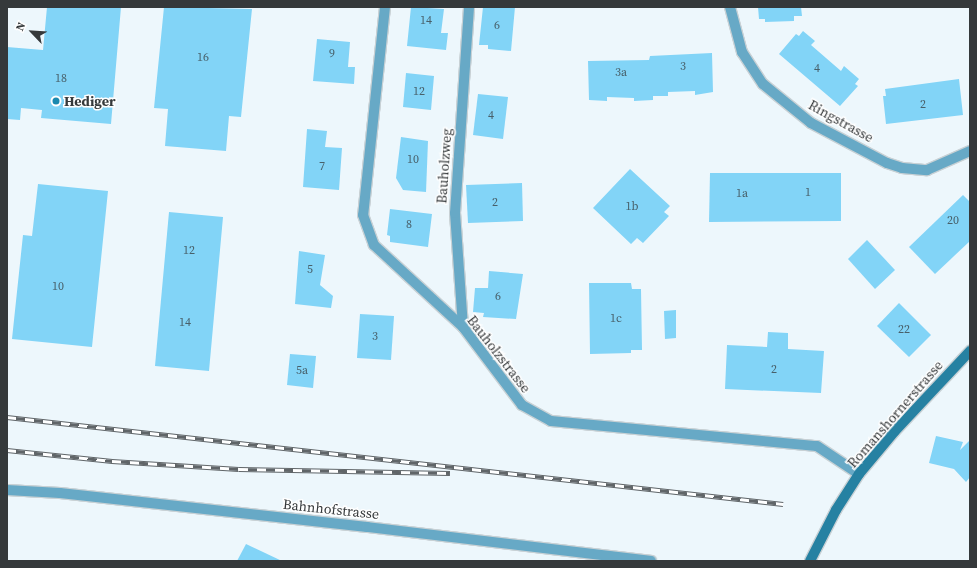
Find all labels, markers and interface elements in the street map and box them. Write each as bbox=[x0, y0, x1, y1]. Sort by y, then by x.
north arrow bbox=[12, 12, 52, 52]
house number: 14 bbox=[420, 14, 432, 28]
house number: 6 bbox=[494, 19, 500, 33]
text: N bbox=[12, 20, 29, 34]
house number: 9 bbox=[329, 47, 335, 61]
house number: 16 bbox=[197, 51, 209, 65]
house number: 3 bbox=[680, 60, 686, 74]
house number: 4 bbox=[814, 62, 820, 76]
house number: 3a bbox=[615, 66, 627, 80]
house number: 18 bbox=[55, 72, 67, 86]
house number: 12 bbox=[413, 85, 425, 99]
place label: Hediger bbox=[64, 93, 116, 109]
marker: Hediger bbox=[51, 96, 61, 106]
street label: Ringstrasse bbox=[806, 96, 876, 146]
house number: 2 bbox=[920, 98, 926, 112]
house number: 4 bbox=[488, 109, 494, 123]
street label: Bauholzweg bbox=[433, 128, 455, 204]
house number: 10 bbox=[407, 153, 419, 167]
house number: 7 bbox=[319, 160, 325, 174]
house number: 1 bbox=[805, 186, 811, 200]
house number: 1a bbox=[736, 187, 748, 201]
house number: 2 bbox=[492, 196, 498, 210]
house number: 1b bbox=[626, 200, 638, 214]
house number: 20 bbox=[947, 214, 959, 228]
house number: 8 bbox=[406, 218, 412, 232]
house number: 12 bbox=[183, 244, 195, 258]
house number: 5 bbox=[307, 263, 313, 277]
house number: 10 bbox=[52, 280, 64, 294]
house number: 6 bbox=[495, 290, 501, 304]
street label: Bauholzstrasse bbox=[464, 312, 534, 396]
house number: 1c bbox=[610, 312, 622, 326]
house number: 14 bbox=[179, 316, 191, 330]
house number: 22 bbox=[898, 323, 910, 337]
house number: 3 bbox=[372, 330, 378, 344]
street label: Romanshornerstrasse bbox=[844, 357, 946, 471]
house number: 2 bbox=[771, 363, 777, 377]
house number: 5a bbox=[296, 364, 308, 378]
street label: Bahnhofstrasse bbox=[282, 496, 380, 522]

